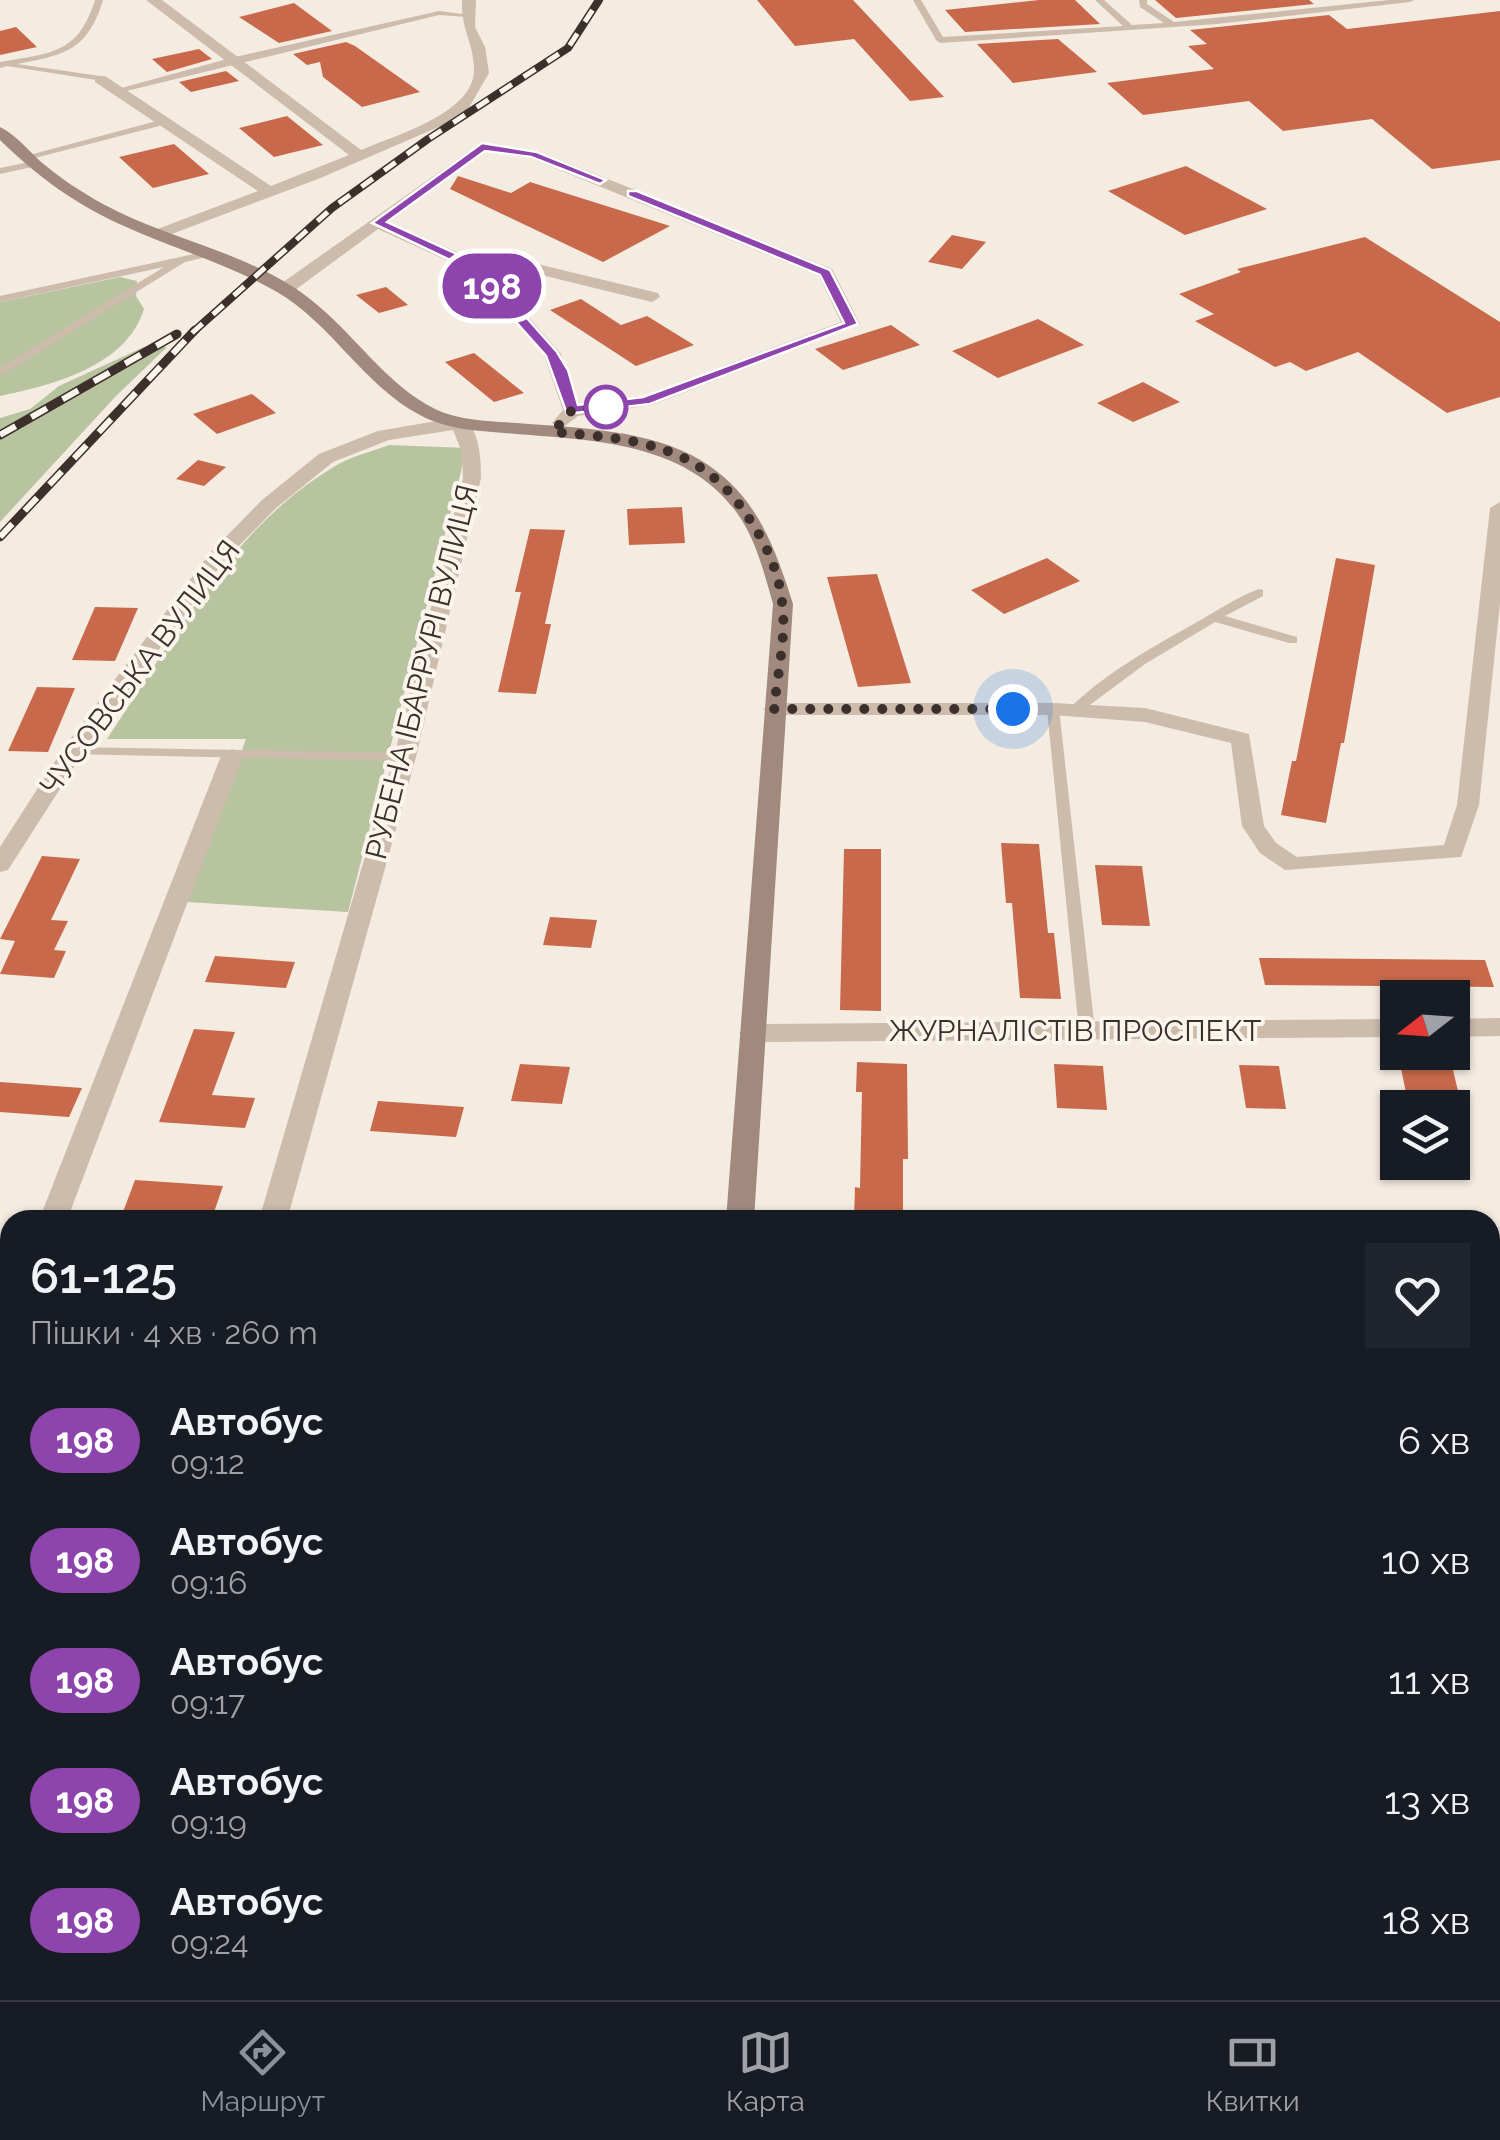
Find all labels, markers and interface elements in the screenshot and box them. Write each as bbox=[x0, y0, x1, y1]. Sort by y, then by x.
line badge: 198 bbox=[434, 254, 550, 318]
text: 198 bbox=[462, 266, 522, 307]
unlabelled marker bbox=[585, 386, 627, 428]
street label: РУБЕНА ІБАРРУРІ ВУЛИЦЯ bbox=[358, 481, 485, 863]
street label: ЧУСОВСЬКА ВУЛИЦЯ bbox=[32, 533, 247, 802]
your location bbox=[988, 684, 1038, 734]
north arrow bbox=[1380, 980, 1470, 1070]
map controls bbox=[1380, 980, 1470, 1180]
street label: ЖУРНАЛІСТІВ ПРОСПЕКТ bbox=[889, 1013, 1261, 1048]
button: layers bbox=[1380, 1090, 1470, 1180]
button: heart bbox=[1365, 1243, 1470, 1348]
text: 61-125 bbox=[30, 1248, 177, 1304]
text: Пішки · 4 хв · 260 m bbox=[30, 1314, 318, 1351]
text: Автобус bbox=[170, 1399, 324, 1444]
text: 6 хв bbox=[1398, 1418, 1470, 1463]
text: 198 bbox=[55, 1420, 115, 1461]
text: 09:12 bbox=[170, 1444, 245, 1481]
text: Автобус bbox=[170, 1519, 324, 1564]
text: 10 хв bbox=[1381, 1538, 1470, 1583]
text: 198 bbox=[55, 1540, 115, 1581]
text: 09:16 bbox=[170, 1564, 247, 1601]
text: Автобус bbox=[170, 1639, 324, 1684]
text: 11 хв bbox=[1388, 1658, 1470, 1703]
text: 198 bbox=[55, 1660, 115, 1701]
text: 09:17 bbox=[170, 1684, 245, 1721]
text: Автобус bbox=[170, 1759, 324, 1804]
text: 13 хв bbox=[1384, 1778, 1470, 1823]
text: 198 bbox=[55, 1780, 115, 1821]
text: 09:19 bbox=[170, 1804, 247, 1841]
text: Автобус bbox=[170, 1879, 324, 1924]
text: 18 хв bbox=[1382, 1898, 1470, 1943]
text: 198 bbox=[55, 1900, 115, 1941]
text: 09:24 bbox=[170, 1924, 249, 1961]
tab: Маршрут bbox=[200, 2025, 325, 2118]
tab: Карта bbox=[726, 2025, 805, 2118]
tab: Квитки bbox=[1206, 2025, 1300, 2118]

